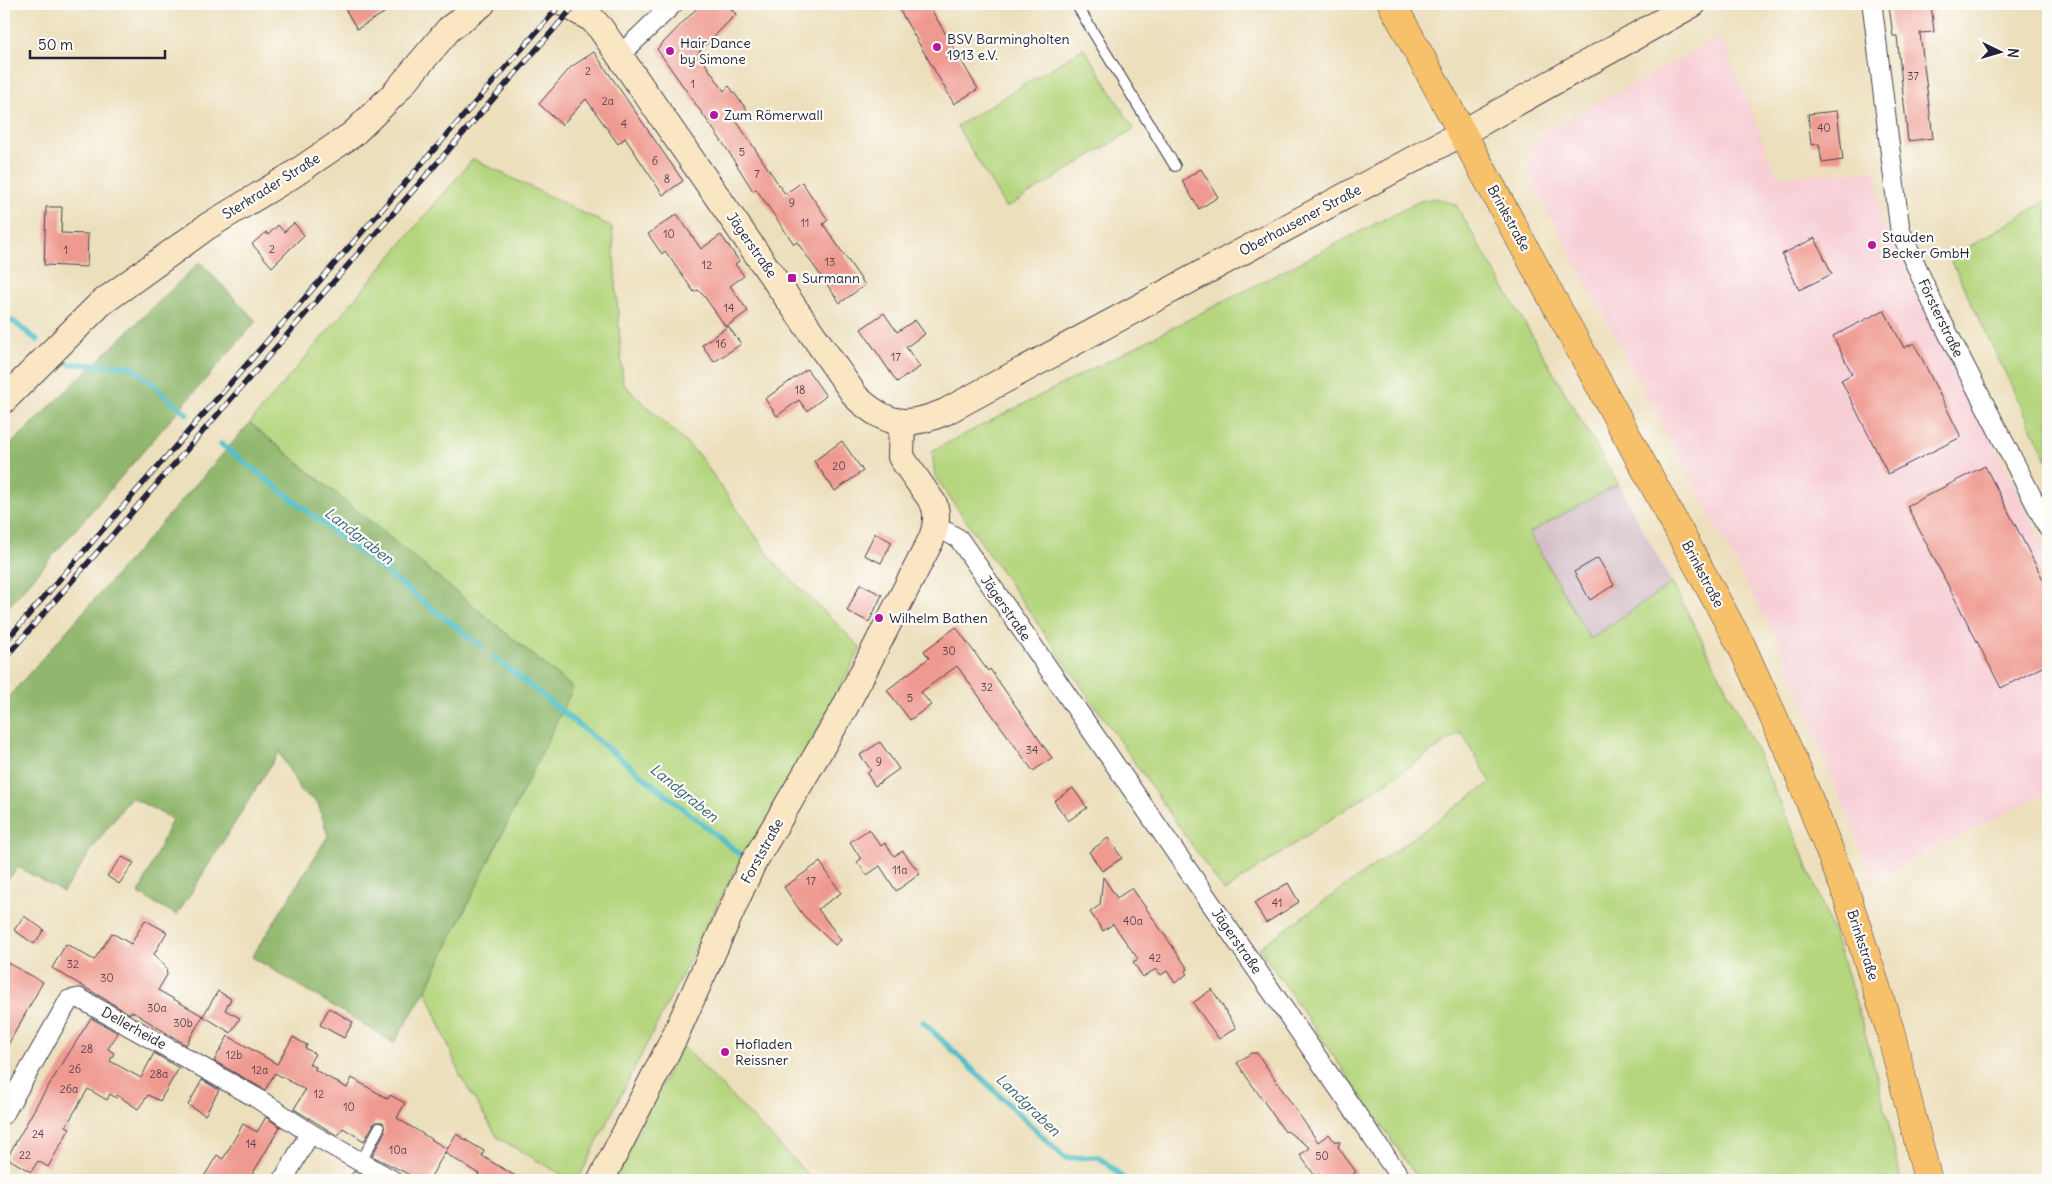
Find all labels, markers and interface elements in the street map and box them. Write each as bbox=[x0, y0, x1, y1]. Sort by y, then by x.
scale bar bbox=[30, 28, 165, 60]
north arrow bbox=[1974, 28, 2024, 78]
place label: BSV Barmingholten 1913 e.V. bbox=[947, 30, 1070, 64]
place label: Hair Dance by Simone bbox=[680, 34, 751, 68]
text: 50 m bbox=[38, 35, 73, 54]
marker: BSV Barmingholten 1913 e.V. bbox=[931, 41, 943, 53]
marker: Hair Dance by Simone bbox=[664, 45, 676, 57]
text: N bbox=[2004, 48, 2022, 59]
house number: 2 bbox=[585, 64, 591, 78]
house number: 37 bbox=[1907, 69, 1919, 83]
house number: 1 bbox=[691, 77, 695, 91]
house number: 2a bbox=[602, 94, 614, 108]
place label: Zum Römerwall bbox=[724, 106, 823, 124]
marker: Zum Römerwall bbox=[708, 109, 720, 121]
house number: 4 bbox=[621, 117, 627, 131]
house number: 40 bbox=[1817, 121, 1831, 135]
house number: 5 bbox=[739, 145, 745, 159]
street label: Sterkrader Straße bbox=[219, 149, 323, 223]
house number: 6 bbox=[652, 154, 658, 168]
house number: 7 bbox=[754, 167, 760, 181]
house number: 8 bbox=[664, 172, 670, 186]
street label: Oberhausener Straße bbox=[1236, 180, 1364, 260]
street label: Brinkstraße bbox=[1483, 182, 1535, 254]
house number: 9 bbox=[789, 196, 795, 210]
street label: Jägerstraße bbox=[723, 209, 781, 281]
house number: 11 bbox=[801, 216, 809, 230]
house number: 10 bbox=[663, 227, 675, 241]
place label: Stauden Becker GmbH bbox=[1882, 228, 1970, 262]
marker: Stauden Becker GmbH bbox=[1866, 239, 1878, 251]
house number: 2 bbox=[269, 242, 275, 256]
house number: 1 bbox=[64, 243, 68, 257]
house number: 13 bbox=[825, 255, 835, 269]
house number: 12 bbox=[702, 258, 712, 272]
place label: Surmann bbox=[802, 269, 860, 287]
marker: Surmann bbox=[786, 272, 798, 284]
street label: Försterstraße bbox=[1914, 276, 1968, 360]
house number: 14 bbox=[724, 301, 734, 315]
house number: 16 bbox=[716, 337, 726, 351]
house number: 17 bbox=[891, 350, 901, 364]
house number: 18 bbox=[795, 383, 805, 397]
house number: 20 bbox=[832, 459, 846, 473]
water label: Landgraben bbox=[321, 503, 398, 569]
street label: Brinkstraße bbox=[1678, 538, 1728, 610]
street label: Jägerstraße bbox=[977, 572, 1035, 644]
place label: Wilhelm Bathen bbox=[889, 609, 988, 627]
marker: Wilhelm Bathen bbox=[873, 612, 885, 624]
house number: 30 bbox=[942, 644, 956, 658]
house number: 32 bbox=[981, 680, 993, 694]
house number: 5 bbox=[907, 691, 913, 705]
house number: 34 bbox=[1026, 743, 1038, 757]
house number: 9 bbox=[876, 755, 882, 769]
water label: Landgraben bbox=[646, 759, 722, 826]
street label: Forststraße bbox=[737, 815, 787, 887]
house number: 11a bbox=[892, 863, 908, 877]
house number: 17 bbox=[806, 874, 816, 888]
house number: 41 bbox=[1272, 896, 1282, 910]
street label: Jägerstraße bbox=[1208, 905, 1266, 977]
street label: Brinkstraße bbox=[1843, 907, 1883, 983]
house number: 40a bbox=[1123, 914, 1143, 928]
house number: 42 bbox=[1149, 951, 1161, 965]
house number: 32 bbox=[67, 957, 79, 971]
house number: 30 bbox=[100, 971, 114, 985]
house number: 30a bbox=[147, 1001, 167, 1015]
street label: Dellerheide bbox=[98, 1003, 170, 1053]
house number: 30b bbox=[173, 1016, 193, 1030]
place label: Hofladen Reissner bbox=[735, 1035, 792, 1069]
house number: 28 bbox=[81, 1042, 93, 1056]
marker: Hofladen Reissner bbox=[719, 1046, 731, 1058]
house number: 12b bbox=[226, 1048, 242, 1062]
house number: 26 bbox=[69, 1062, 81, 1076]
house number: 12a bbox=[252, 1063, 268, 1077]
house number: 28a bbox=[150, 1067, 168, 1081]
water label: Landgraben bbox=[992, 1069, 1065, 1140]
house number: 26a bbox=[60, 1082, 78, 1096]
house number: 12 bbox=[314, 1087, 324, 1101]
house number: 10 bbox=[343, 1100, 355, 1114]
house number: 24 bbox=[32, 1127, 44, 1141]
house number: 14 bbox=[246, 1137, 256, 1151]
house number: 10a bbox=[389, 1143, 407, 1157]
house number: 22 bbox=[19, 1148, 31, 1162]
house number: 50 bbox=[1315, 1149, 1329, 1163]

